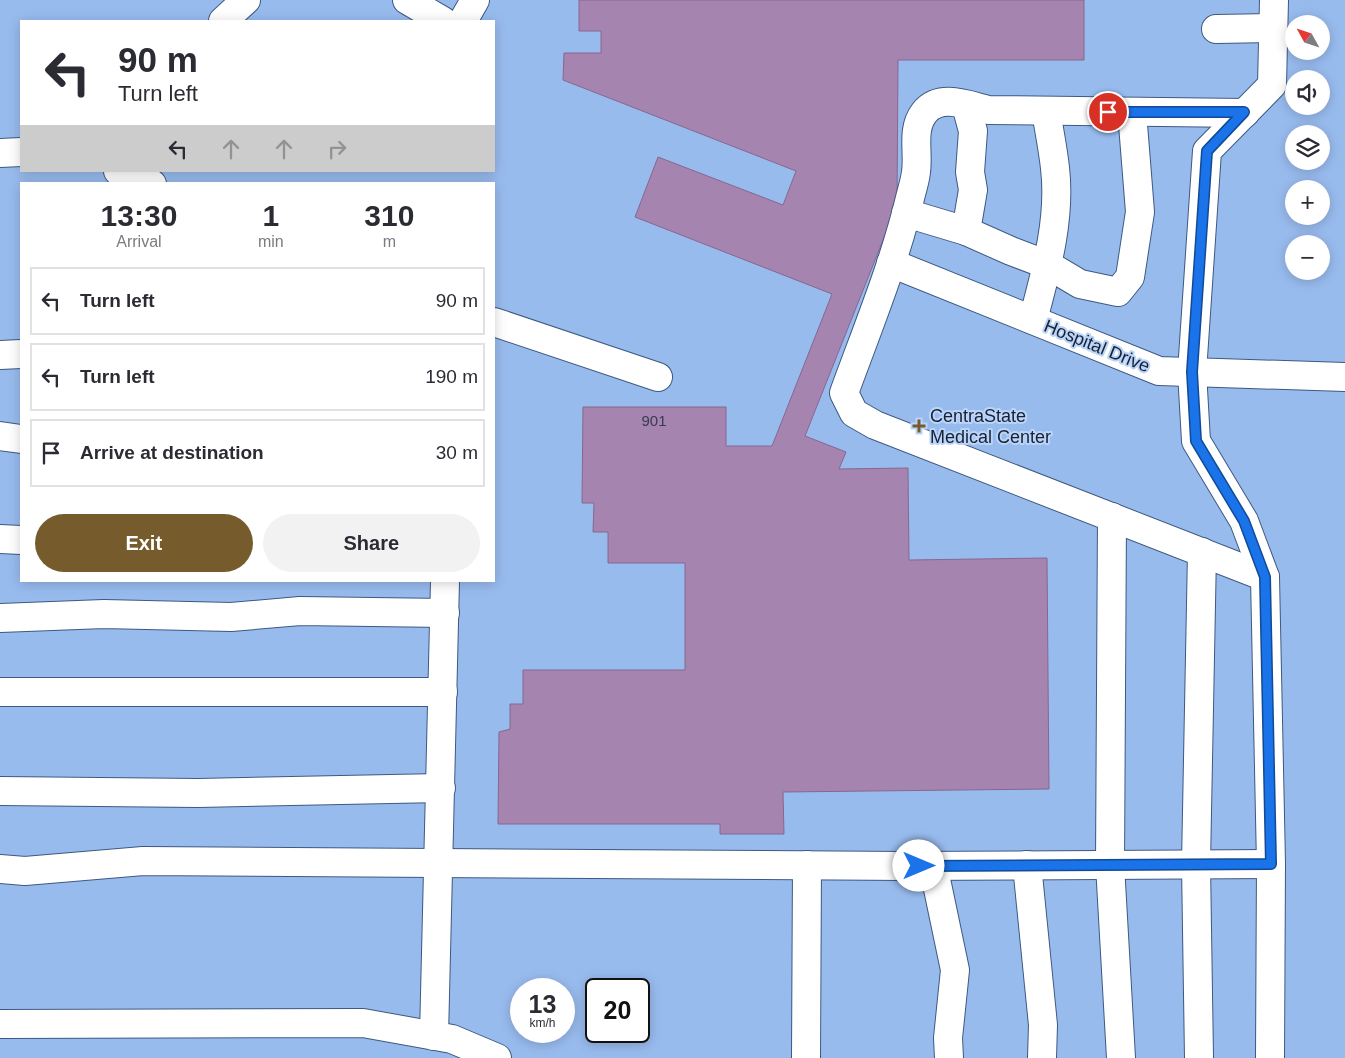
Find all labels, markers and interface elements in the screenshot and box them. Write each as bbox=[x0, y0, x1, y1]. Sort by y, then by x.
north arrow bbox=[1285, 15, 1330, 60]
map controls bbox=[1285, 15, 1330, 280]
icon: left bbox=[35, 40, 100, 105]
text: 90 m bbox=[118, 40, 198, 79]
button: sound bbox=[1285, 70, 1330, 115]
text: Turn left bbox=[118, 81, 198, 106]
pin bbox=[1087, 91, 1129, 133]
icon: arrive bbox=[1094, 98, 1122, 126]
button: layers bbox=[1285, 125, 1330, 170]
icon: left bbox=[164, 135, 192, 163]
icon: ahead bbox=[217, 135, 245, 163]
icon: ahead bbox=[270, 135, 298, 163]
icon: right bbox=[323, 135, 351, 163]
button: + bbox=[1285, 180, 1330, 225]
text: 13:30 bbox=[101, 199, 177, 232]
text: 1 bbox=[262, 199, 279, 232]
text: 310 bbox=[364, 199, 414, 232]
text: Arrival bbox=[116, 233, 162, 250]
text: min bbox=[258, 233, 284, 250]
text: m bbox=[383, 233, 396, 250]
button: − bbox=[1285, 235, 1330, 280]
icon: left bbox=[37, 287, 65, 315]
text: Turn left bbox=[80, 290, 155, 311]
text: 90 m bbox=[436, 290, 478, 311]
street label: Hospital Drive bbox=[1041, 316, 1153, 376]
icon: left bbox=[37, 363, 65, 391]
text: Turn left bbox=[80, 366, 155, 387]
text: 190 m bbox=[425, 366, 478, 387]
place label: CentraState Medical Center bbox=[930, 406, 1051, 447]
house number: 901 bbox=[641, 412, 667, 429]
marker: CentraState Medical Center bbox=[912, 419, 926, 433]
icon: arrive bbox=[37, 439, 65, 467]
text: Arrive at destination bbox=[80, 442, 264, 463]
text: 30 m bbox=[436, 442, 478, 463]
button: Exit bbox=[35, 514, 253, 572]
button: Share bbox=[263, 514, 480, 572]
position arrow bbox=[892, 839, 944, 891]
speed limit sign: 20 bbox=[585, 978, 650, 1043]
text: 13 bbox=[529, 990, 556, 1018]
text: km/h bbox=[529, 1016, 556, 1030]

